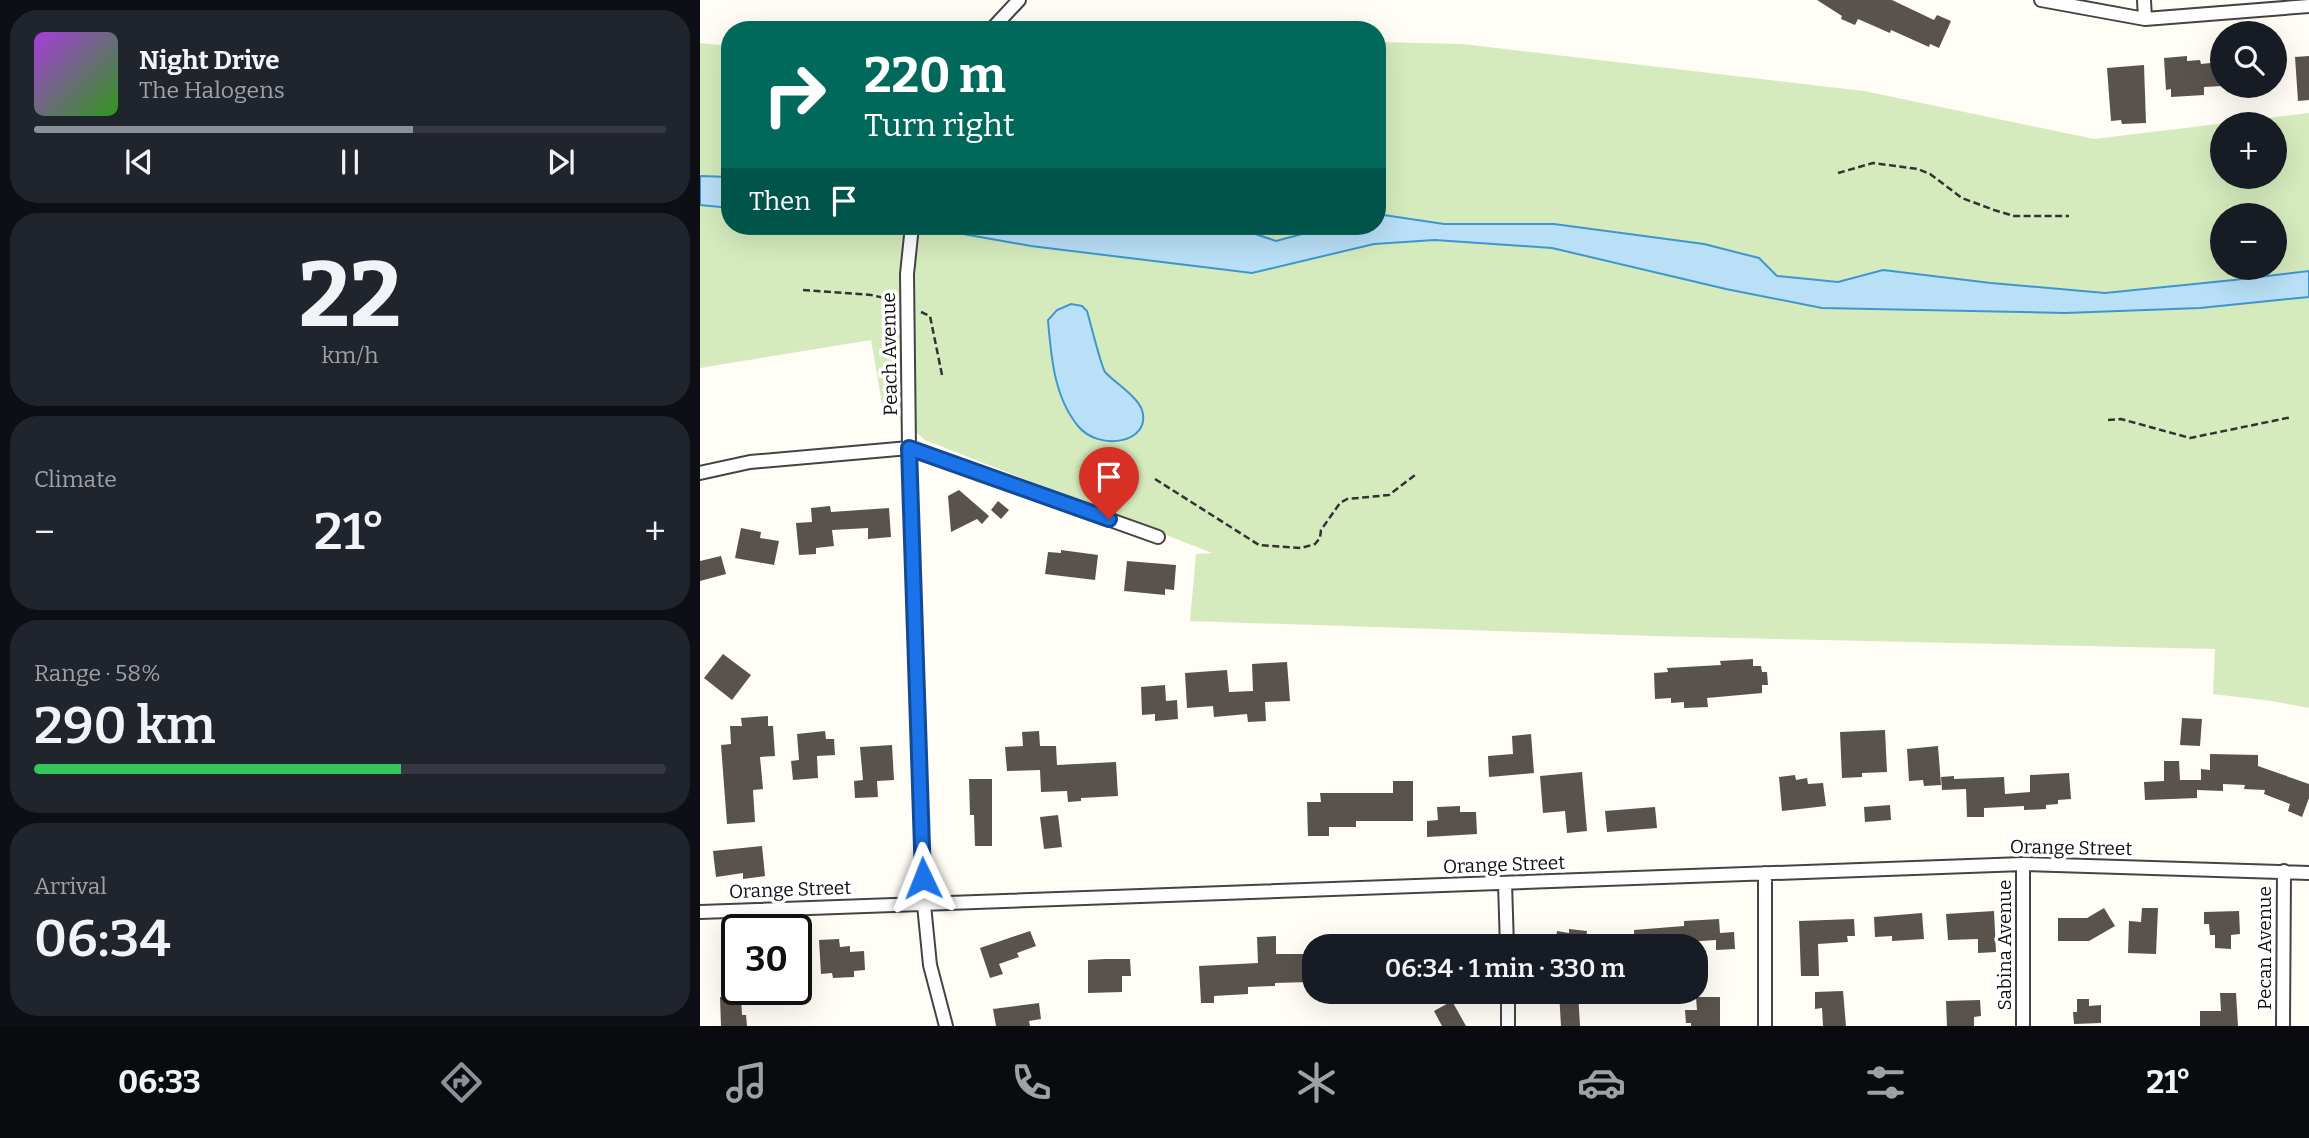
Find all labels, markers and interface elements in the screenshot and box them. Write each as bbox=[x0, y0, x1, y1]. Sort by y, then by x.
map controls bbox=[2210, 21, 2287, 280]
button: search bbox=[2210, 21, 2287, 98]
text: Night Drive bbox=[139, 45, 280, 76]
text: 220 m bbox=[864, 46, 1006, 105]
icon: right bbox=[749, 49, 840, 140]
text: The Halogens bbox=[139, 76, 285, 104]
text: Turn right bbox=[864, 106, 1015, 144]
button: + bbox=[2210, 112, 2287, 189]
icon: previous bbox=[120, 143, 158, 181]
icon: pause bbox=[331, 143, 369, 181]
icon: next bbox=[542, 143, 580, 181]
icon: arrive bbox=[825, 182, 863, 220]
text: Then bbox=[749, 186, 811, 217]
button: − bbox=[2210, 203, 2287, 280]
text: 22 bbox=[299, 241, 401, 350]
street label: Peach Avenue bbox=[877, 292, 902, 416]
text: km/h bbox=[322, 341, 378, 369]
pin bbox=[1079, 447, 1139, 519]
icon: arrive bbox=[1090, 458, 1128, 496]
text: Climate bbox=[34, 465, 117, 493]
text: 21° bbox=[314, 500, 385, 563]
text: − bbox=[34, 509, 55, 555]
text: + bbox=[644, 509, 666, 555]
text: Range · 58% bbox=[34, 659, 161, 687]
text: 290 km bbox=[34, 694, 216, 757]
street label: Orange Street bbox=[2010, 835, 2132, 860]
position arrow bbox=[886, 841, 960, 915]
street label: Orange Street bbox=[1443, 851, 1566, 878]
text: Arrival bbox=[34, 872, 107, 900]
street label: Orange Street bbox=[729, 876, 852, 903]
street label: Sabina Avenue bbox=[1993, 879, 2016, 1011]
street label: Pecan Avenue bbox=[2253, 886, 2276, 1010]
text: 06:34 bbox=[34, 907, 171, 970]
speed limit sign: 30 bbox=[721, 914, 812, 1005]
text: 06:34 · 1 min · 330 m bbox=[1385, 953, 1625, 984]
icon: directions bbox=[437, 1058, 486, 1107]
icon: music bbox=[722, 1058, 771, 1107]
icon: phone bbox=[1007, 1058, 1056, 1107]
icon: climate bbox=[1292, 1058, 1341, 1107]
icon: car bbox=[1577, 1058, 1626, 1107]
icon: filters bbox=[1861, 1058, 1910, 1107]
text: 06:33 bbox=[118, 1063, 201, 1101]
text: 21° bbox=[2146, 1063, 2191, 1101]

